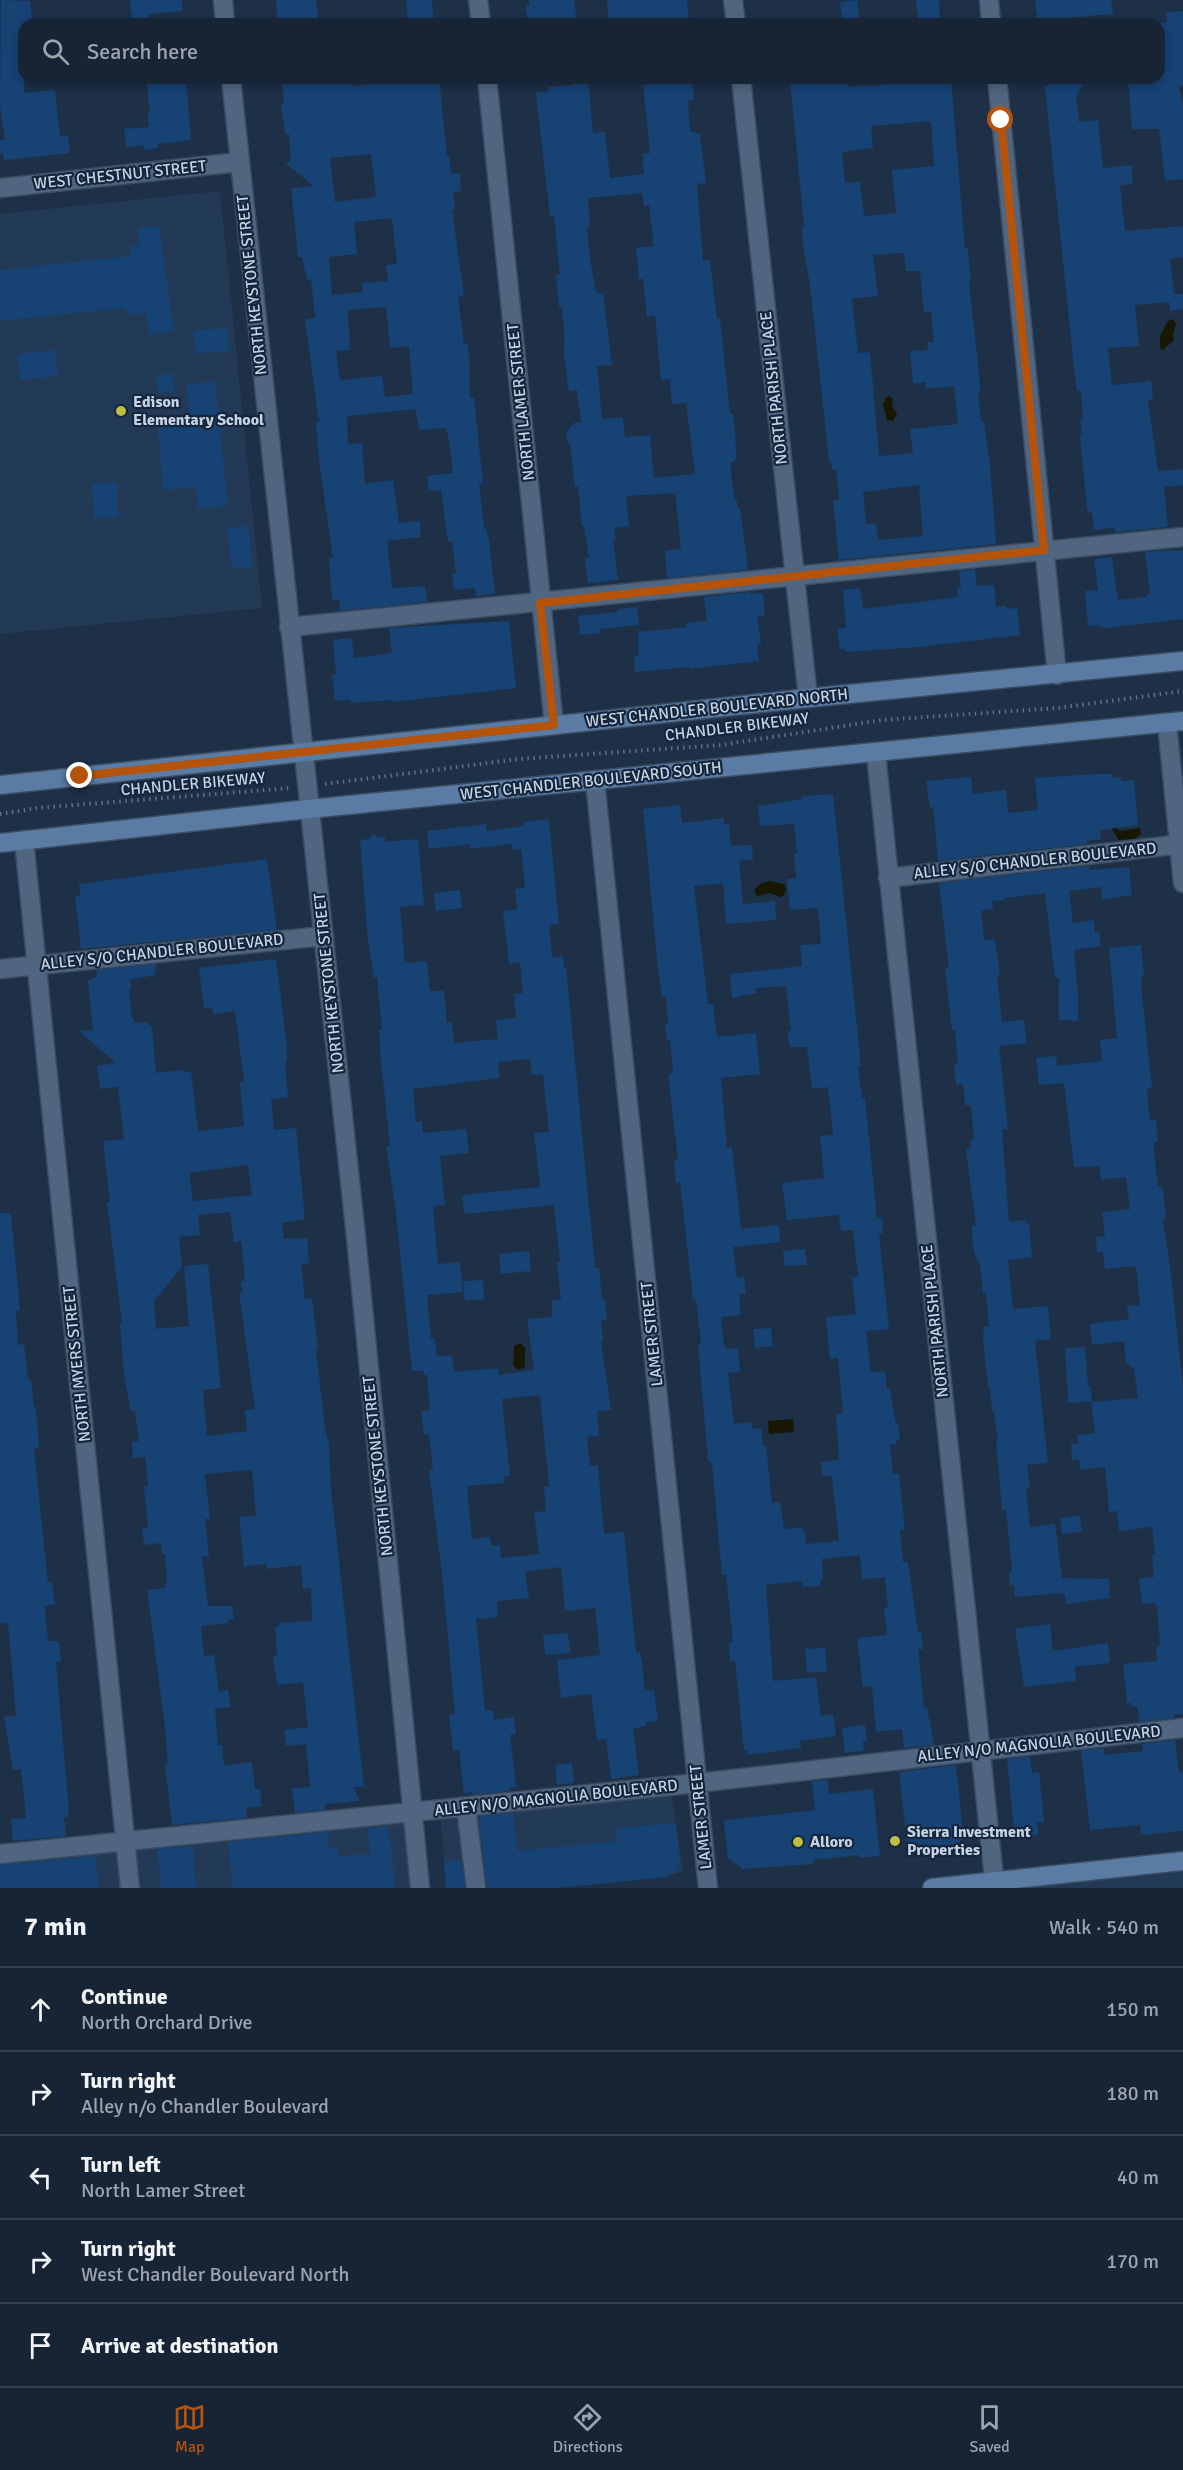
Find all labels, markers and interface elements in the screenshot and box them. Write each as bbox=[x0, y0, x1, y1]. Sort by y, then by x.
search box bbox=[18, 18, 1165, 84]
icon: search bbox=[39, 35, 72, 68]
text: Search here bbox=[87, 38, 198, 65]
route start bbox=[987, 106, 1013, 132]
street label: WEST CHESTNUT STREET bbox=[33, 156, 207, 194]
street label: NORTH KEYSTONE STREET bbox=[233, 194, 271, 376]
street label: NORTH PARISH PLACE bbox=[756, 310, 792, 466]
street label: NORTH LAMER STREET bbox=[503, 322, 539, 482]
place label: Edison Elementary School bbox=[133, 392, 264, 430]
marker: Edison Elementary School bbox=[114, 404, 128, 418]
street label: WEST CHANDLER BOULEVARD NORTH bbox=[585, 684, 849, 732]
street label: CHANDLER BIKEWAY bbox=[664, 708, 810, 746]
street label: WEST CHANDLER BOULEVARD SOUTH bbox=[459, 757, 723, 805]
route end bbox=[66, 762, 92, 788]
street label: CHANDLER BIKEWAY bbox=[120, 768, 266, 800]
street label: ALLEY S/O CHANDLER BOULEVARD bbox=[913, 838, 1157, 884]
street label: NORTH KEYSTONE STREET bbox=[310, 892, 348, 1074]
street label: ALLEY S/O CHANDLER BOULEVARD bbox=[40, 929, 284, 975]
street label: NORTH PARISH PLACE bbox=[917, 1243, 953, 1399]
street label: LAMER STREET bbox=[637, 1281, 667, 1387]
street label: NORTH MYERS STREET bbox=[59, 1285, 95, 1443]
street label: NORTH KEYSTONE STREET bbox=[359, 1375, 397, 1557]
street label: ALLEY N/O MAGNOLIA BOULEVARD bbox=[916, 1721, 1162, 1767]
street label: LAMER STREET bbox=[686, 1764, 716, 1870]
street label: ALLEY N/O MAGNOLIA BOULEVARD bbox=[433, 1775, 679, 1821]
place label: Sierra Investment Properties bbox=[907, 1822, 1031, 1860]
place label: Alloro bbox=[810, 1832, 853, 1852]
marker: Sierra Investment Properties bbox=[888, 1834, 902, 1848]
marker: Alloro bbox=[791, 1835, 805, 1849]
text: 7 min bbox=[24, 1911, 87, 1943]
text: Walk · 540 m bbox=[1049, 1915, 1159, 1940]
text: Continue bbox=[81, 1983, 168, 2010]
icon: ahead bbox=[24, 1993, 57, 2026]
text: 150 m bbox=[1106, 1997, 1159, 2022]
text: North Orchard Drive bbox=[81, 2010, 253, 2035]
text: Turn right bbox=[81, 2067, 176, 2094]
icon: right bbox=[24, 2077, 57, 2110]
text: 180 m bbox=[1106, 2081, 1159, 2106]
text: Alley n/o Chandler Boulevard bbox=[81, 2094, 329, 2119]
text: Turn left bbox=[81, 2151, 161, 2178]
icon: left bbox=[24, 2161, 57, 2194]
text: 40 m bbox=[1117, 2165, 1159, 2190]
text: North Lamer Street bbox=[81, 2178, 245, 2203]
text: Turn right bbox=[81, 2235, 176, 2262]
icon: right bbox=[24, 2245, 57, 2278]
text: 170 m bbox=[1106, 2249, 1159, 2274]
text: West Chandler Boulevard North bbox=[81, 2262, 349, 2287]
icon: arrive bbox=[24, 2329, 57, 2362]
text: Arrive at destination bbox=[81, 2332, 278, 2359]
tab: Map bbox=[173, 2401, 206, 2457]
tab: Directions bbox=[553, 2401, 623, 2457]
tab: Saved bbox=[969, 2401, 1010, 2457]

